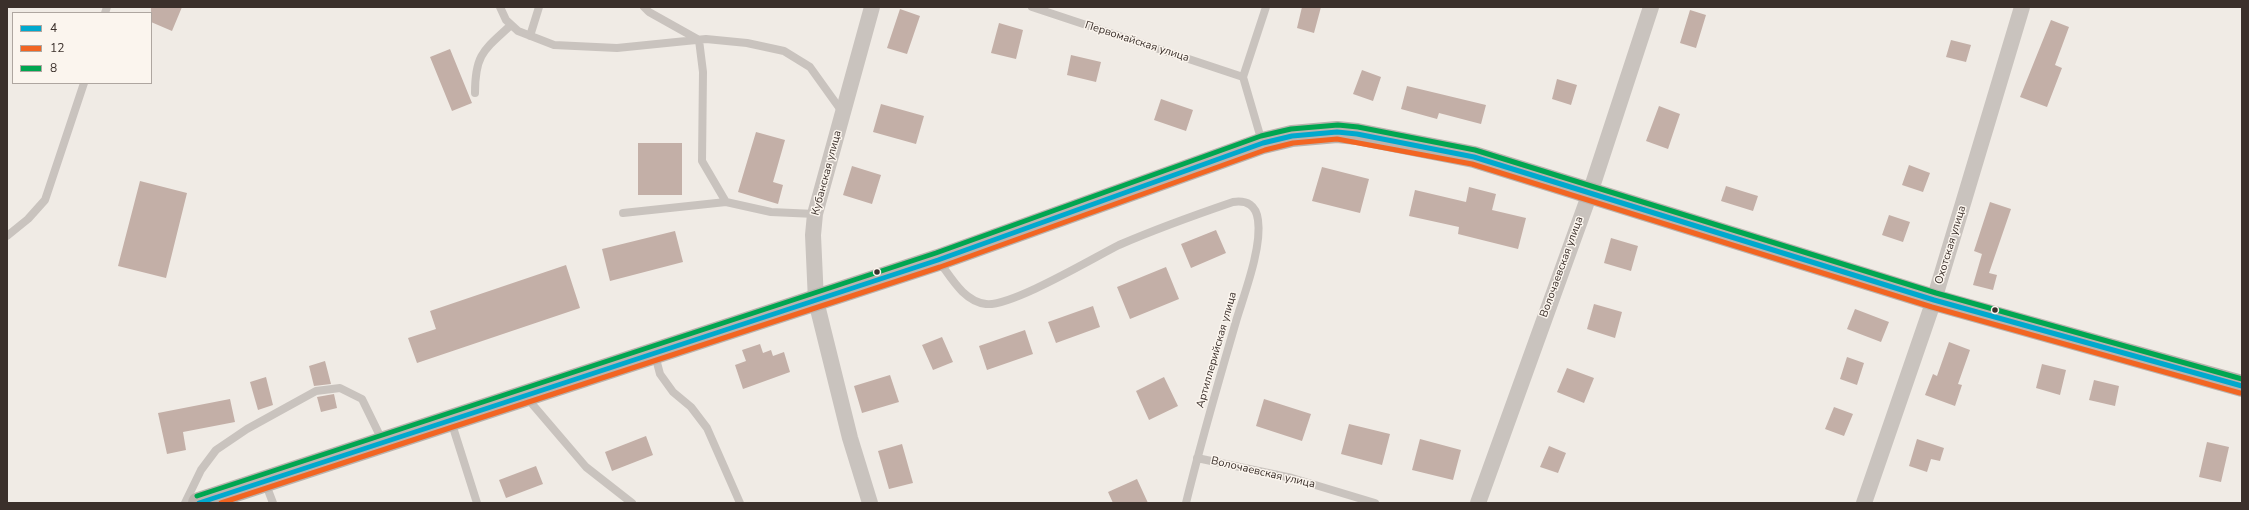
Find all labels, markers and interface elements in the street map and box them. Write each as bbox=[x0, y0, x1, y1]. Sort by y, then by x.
legend bbox=[12, 12, 152, 84]
street label: Первомайская улица bbox=[1083, 19, 1191, 65]
text: 4 bbox=[50, 20, 57, 36]
text: 12 bbox=[50, 40, 64, 56]
text: 8 bbox=[50, 60, 57, 76]
street label: Кубанская улица bbox=[809, 129, 845, 217]
street label: Охотская улица bbox=[1933, 204, 1969, 286]
street label: Волочаевская улица bbox=[1538, 215, 1586, 319]
unlabelled marker bbox=[872, 267, 882, 277]
street label: Артиллерийская улица bbox=[1194, 290, 1240, 410]
unlabelled marker bbox=[1990, 305, 2000, 315]
street label: Волочаевская улица bbox=[1210, 455, 1316, 491]

